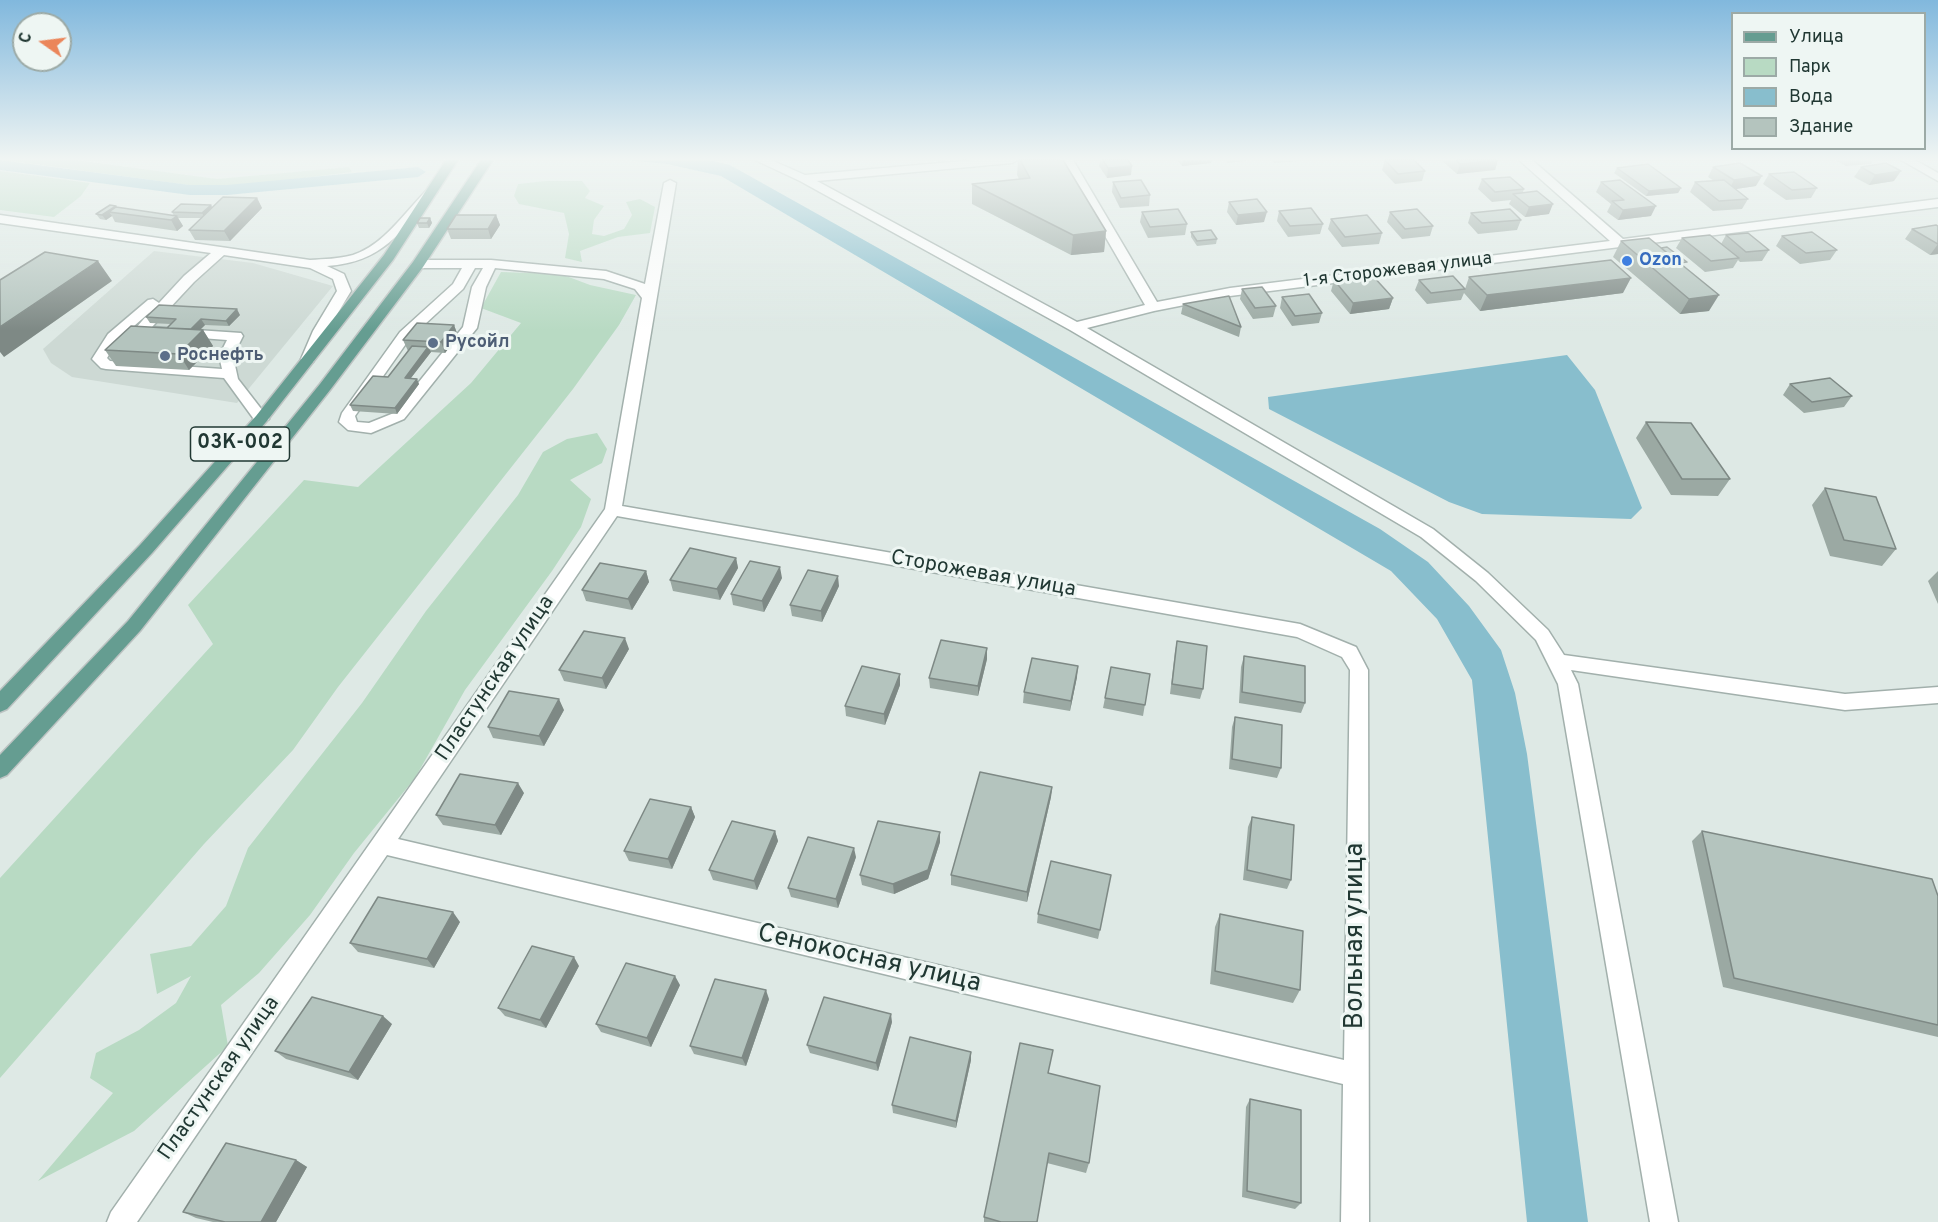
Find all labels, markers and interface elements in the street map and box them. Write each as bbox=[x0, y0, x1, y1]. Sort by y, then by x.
north arrow bbox=[12, 12, 72, 72]
legend bbox=[1731, 12, 1926, 150]
text: Улица bbox=[1789, 26, 1843, 49]
text: С bbox=[16, 31, 37, 46]
text: Парк bbox=[1789, 56, 1831, 79]
text: Вода bbox=[1789, 86, 1833, 109]
text: Здание bbox=[1789, 116, 1853, 139]
street label: 1-я Сторожевая улица bbox=[1303, 249, 1493, 293]
place label: Ozon bbox=[1639, 250, 1682, 272]
marker: Ozon bbox=[1620, 254, 1634, 268]
place label: Русойл bbox=[445, 332, 510, 354]
marker: Русойл bbox=[426, 336, 440, 350]
place label: Роснефть bbox=[177, 345, 264, 367]
marker: Роснефть bbox=[158, 349, 172, 363]
road number: 03К-002 bbox=[190, 427, 290, 461]
street label: Сторожевая улица bbox=[888, 546, 1078, 604]
street label: Пластунская улица bbox=[431, 592, 561, 766]
street label: Вольная улица bbox=[1341, 843, 1373, 1029]
street label: Сенокосная улица bbox=[754, 919, 984, 1001]
street label: Пластунская улица bbox=[154, 992, 286, 1166]

